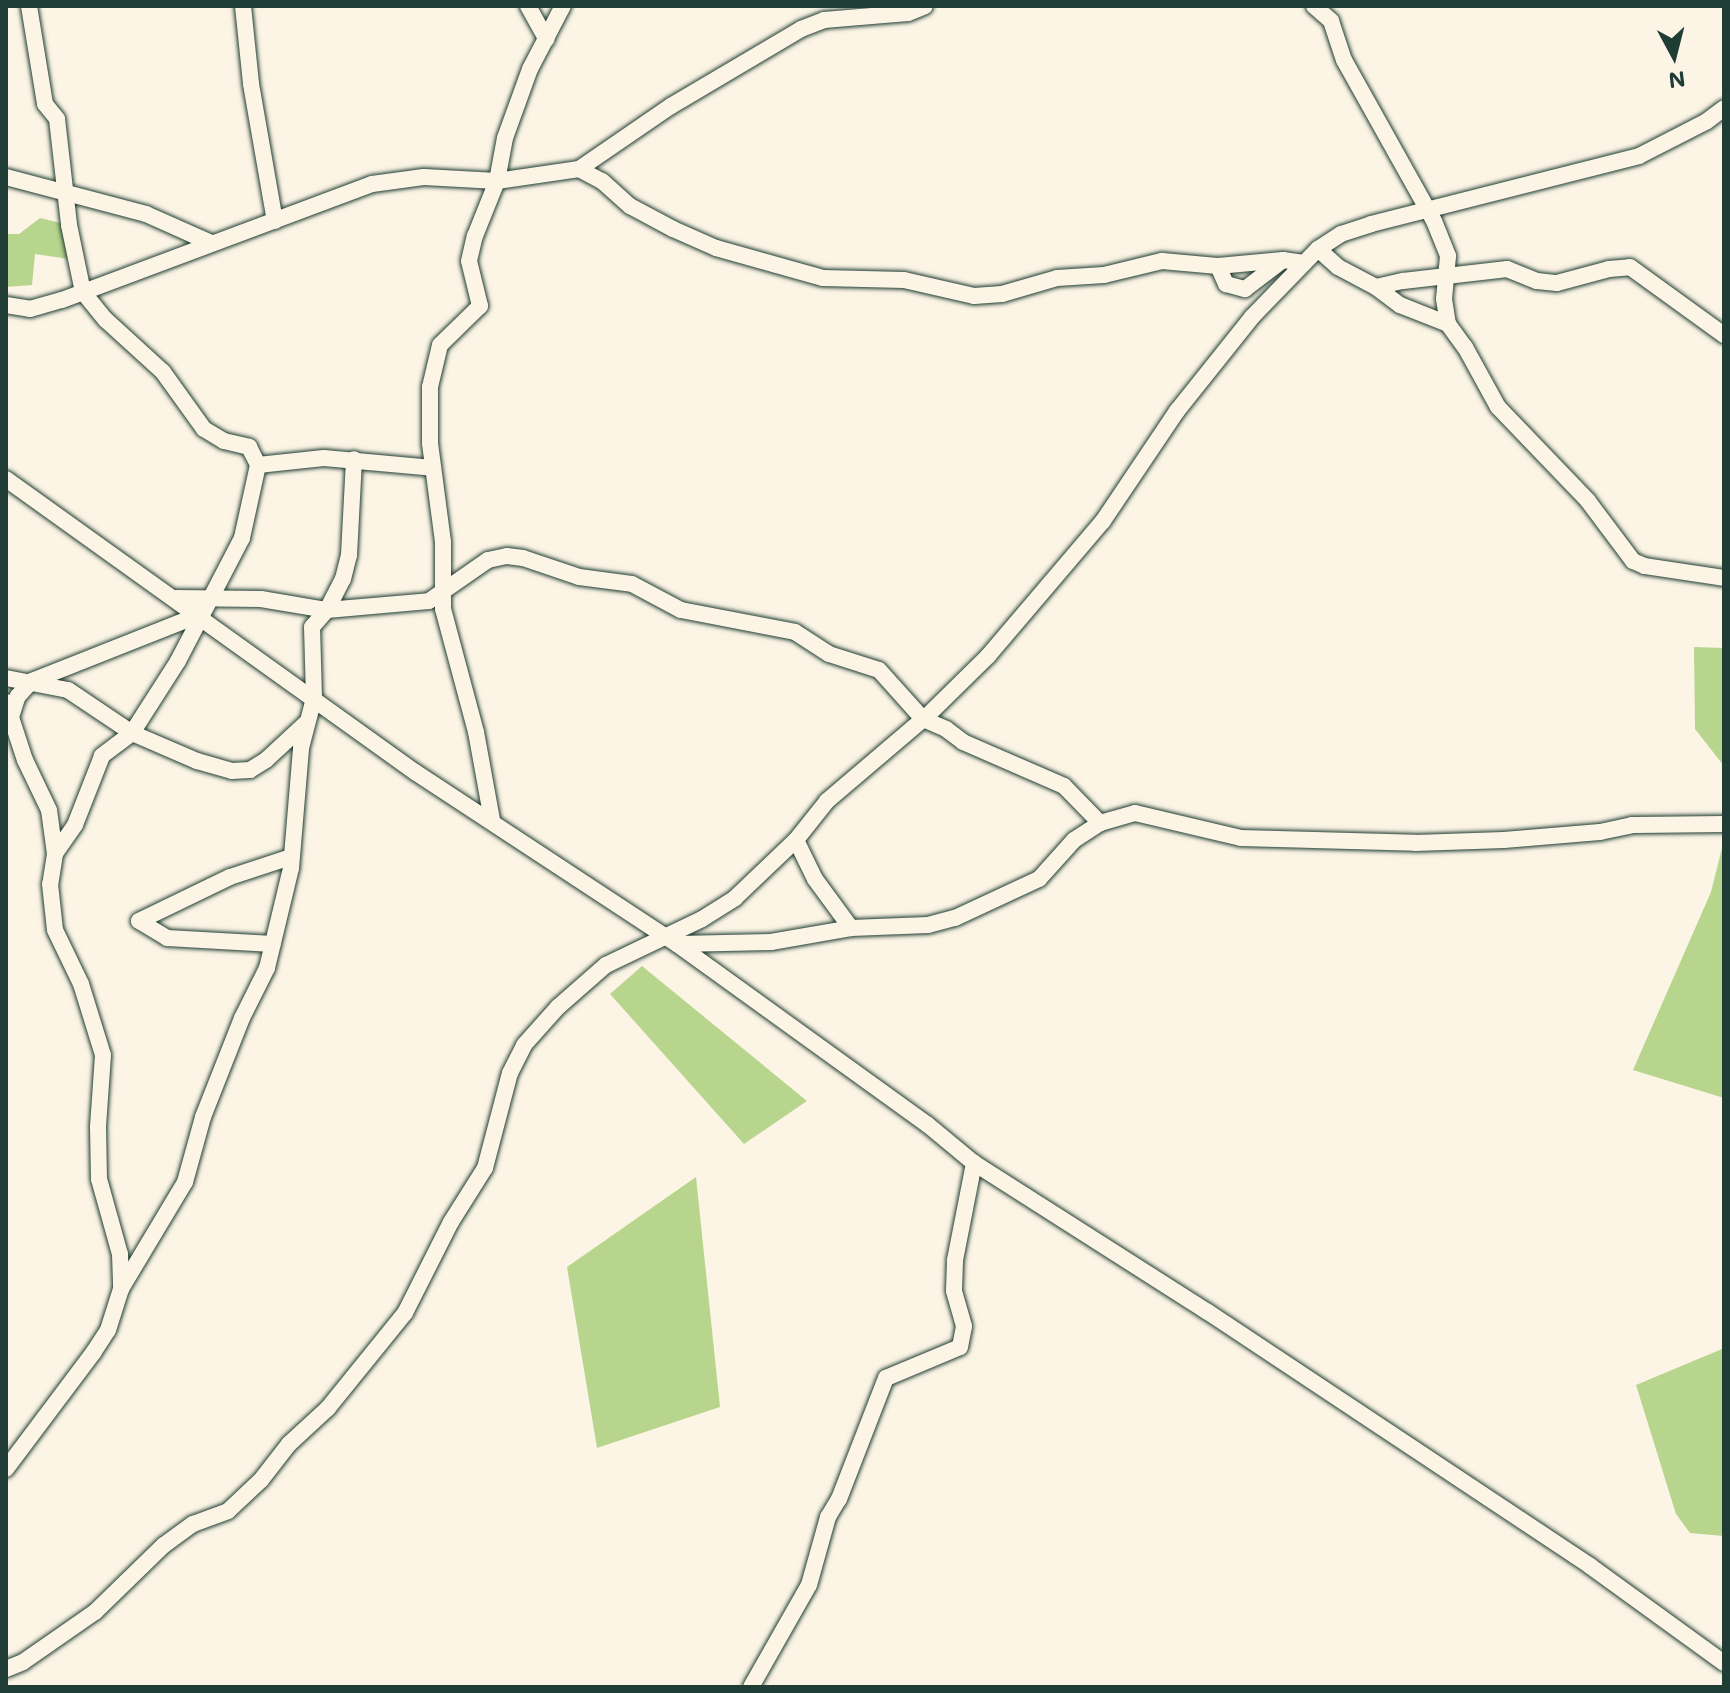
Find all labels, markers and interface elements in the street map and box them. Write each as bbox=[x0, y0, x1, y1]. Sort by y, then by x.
north arrow bbox=[1634, 16, 1714, 96]
text: N bbox=[1667, 65, 1687, 96]

